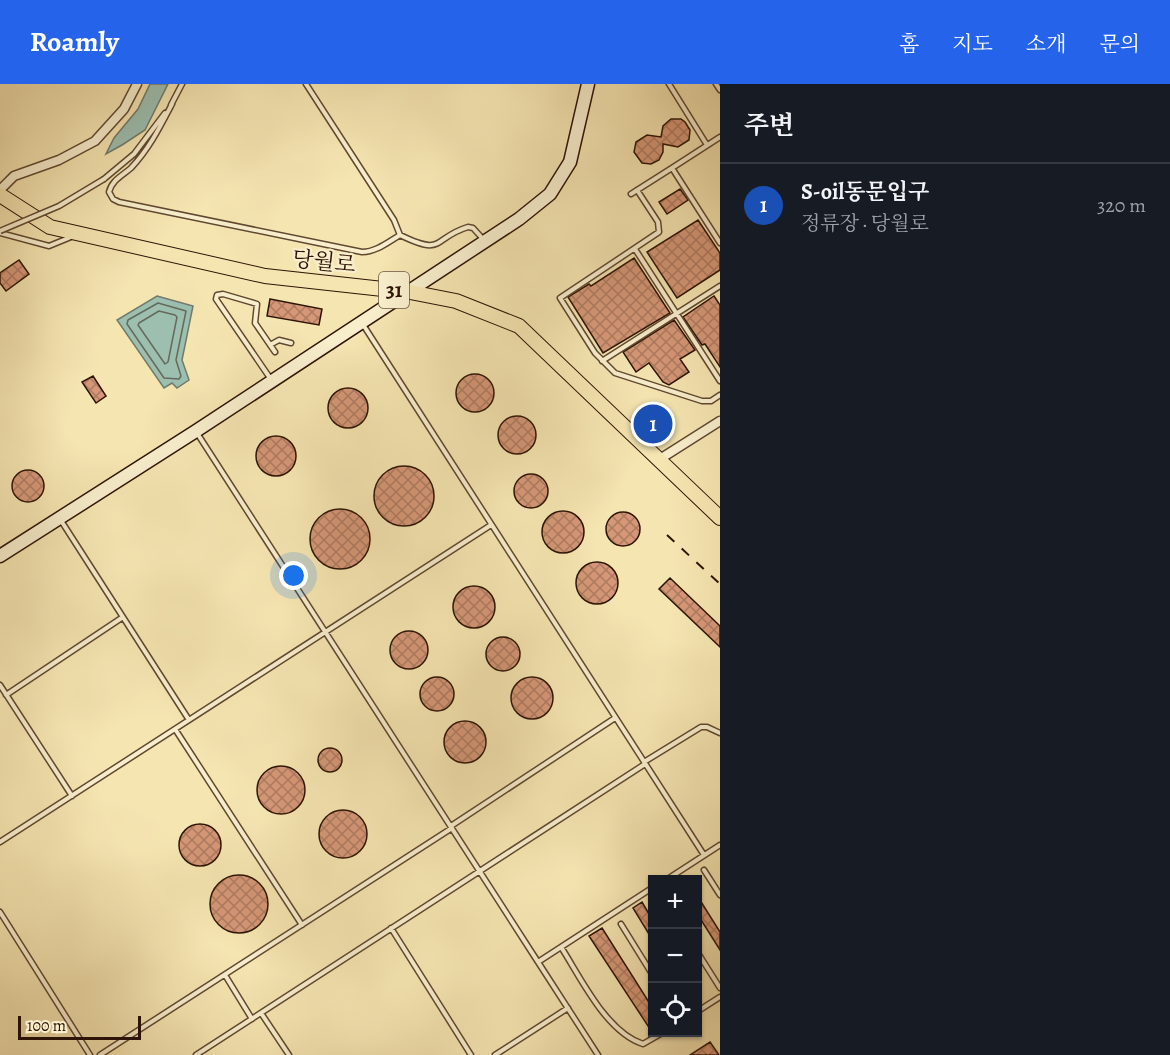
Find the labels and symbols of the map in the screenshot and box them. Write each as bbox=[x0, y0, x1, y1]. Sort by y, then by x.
street label: 당월로 bbox=[291, 244, 357, 280]
road number: 31 bbox=[379, 272, 409, 308]
pin: 1 bbox=[634, 402, 672, 446]
your location bbox=[279, 561, 308, 590]
scale bar bbox=[18, 1013, 141, 1040]

